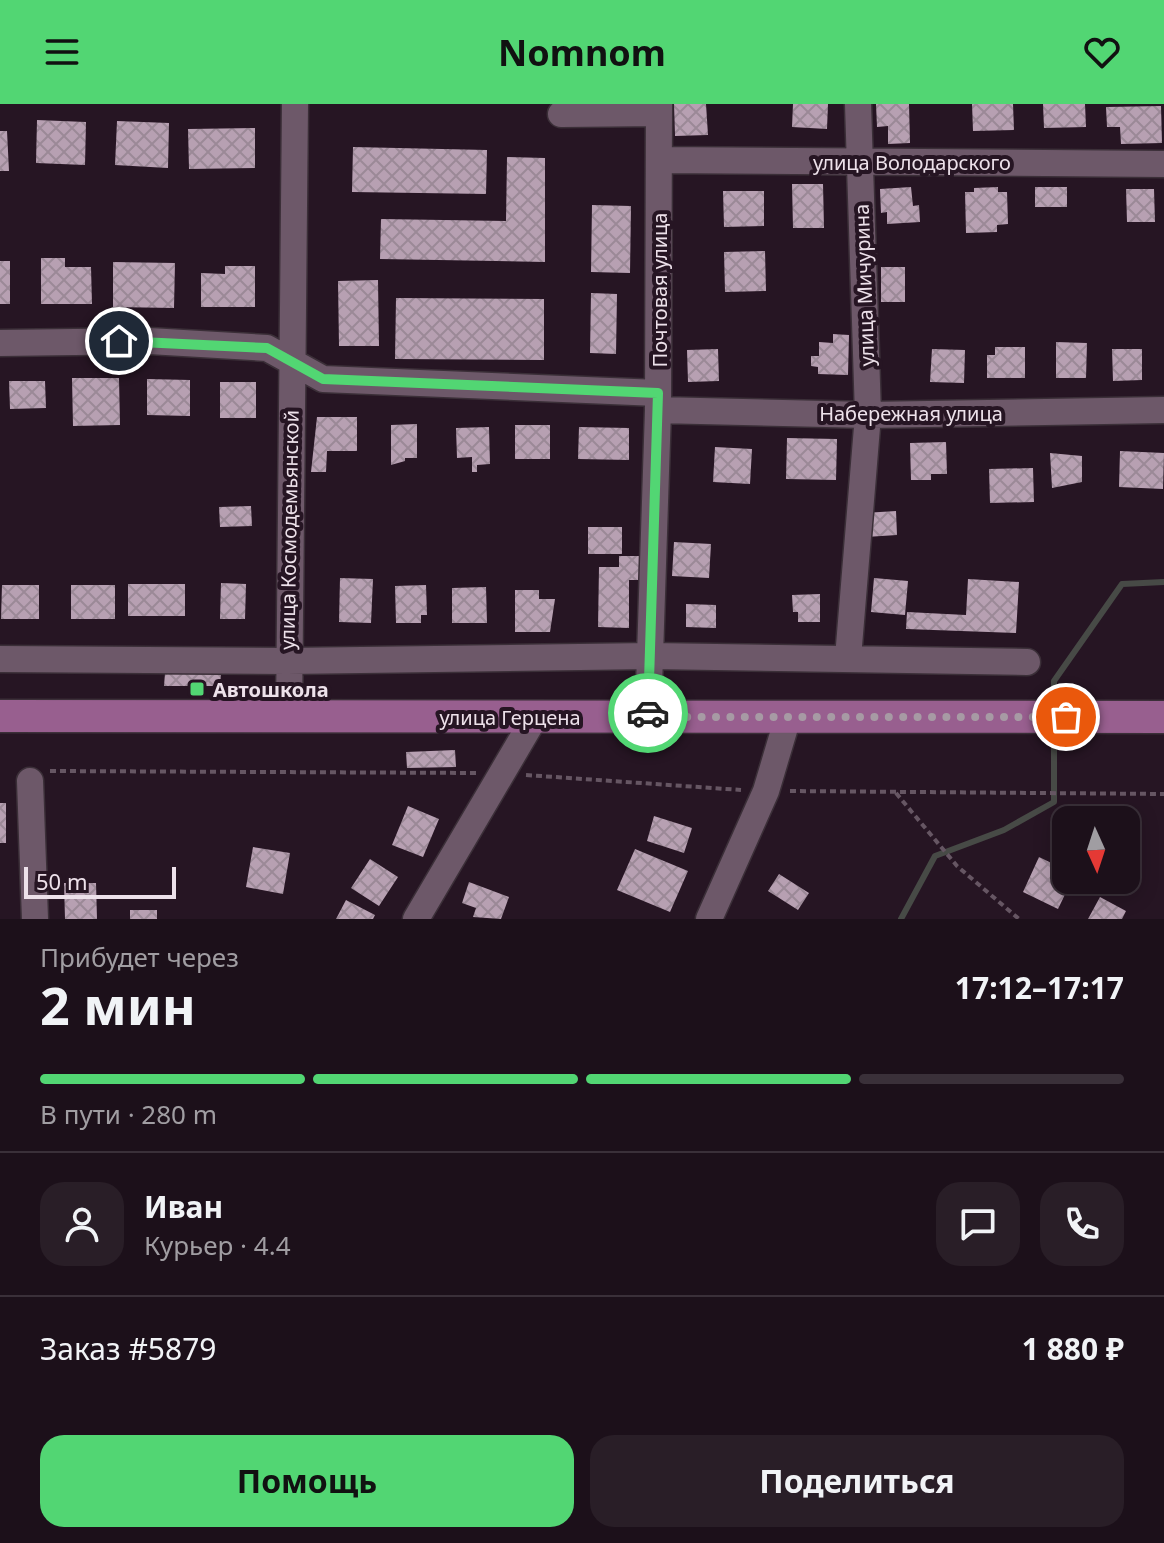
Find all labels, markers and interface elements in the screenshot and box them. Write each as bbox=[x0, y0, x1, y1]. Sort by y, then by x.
text: Nomnom bbox=[498, 28, 666, 77]
icon: menu bbox=[40, 30, 84, 74]
icon: heart bbox=[1080, 30, 1124, 74]
street label: улица Володарского bbox=[813, 149, 1011, 176]
street label: улица Мичурина bbox=[848, 203, 880, 367]
street label: Почтовая улица bbox=[646, 213, 673, 367]
pin bbox=[85, 307, 153, 375]
icon: home bbox=[97, 319, 141, 363]
street label: Набережная улица bbox=[819, 400, 1003, 427]
street label: улица Космодемьянской bbox=[273, 410, 305, 650]
courier bbox=[608, 673, 688, 753]
place label: Автошкола bbox=[213, 676, 329, 703]
marker: Автошкола bbox=[188, 680, 206, 698]
pin bbox=[1032, 683, 1100, 751]
icon: car bbox=[626, 691, 670, 735]
icon: bag bbox=[1044, 695, 1088, 739]
street label: улица Герцена bbox=[439, 704, 581, 731]
north arrow bbox=[1052, 806, 1140, 894]
map controls bbox=[1052, 806, 1140, 894]
scale bar bbox=[24, 863, 176, 899]
text: 50 m bbox=[36, 866, 87, 896]
text: Прибудет через bbox=[40, 939, 239, 975]
text: 17:12–17:17 bbox=[955, 967, 1124, 1008]
text: 2 мин bbox=[40, 969, 196, 1040]
text: В пути · 280 m bbox=[40, 1096, 217, 1132]
button: person bbox=[40, 1182, 124, 1266]
button: chat bbox=[936, 1182, 1020, 1266]
button: phone bbox=[1040, 1182, 1124, 1266]
text: Иван bbox=[144, 1186, 223, 1227]
text: Курьер · 4.4 bbox=[144, 1227, 291, 1263]
text: Заказ #5879 bbox=[40, 1328, 216, 1369]
text: 1 880 ₽ bbox=[1022, 1328, 1124, 1369]
button: Помощь bbox=[40, 1435, 574, 1527]
button: Поделиться bbox=[590, 1435, 1124, 1527]

